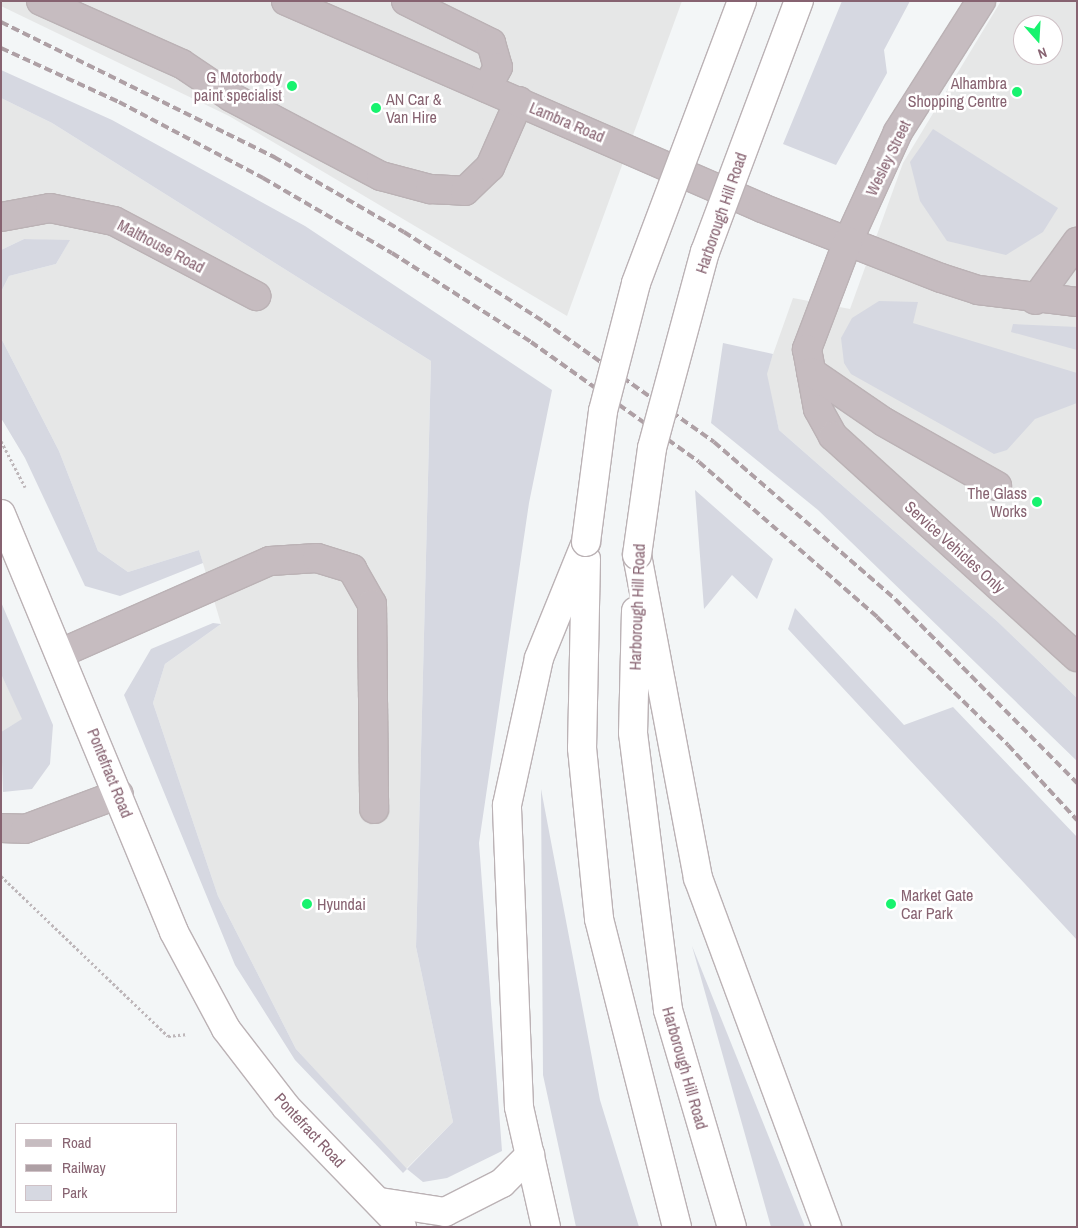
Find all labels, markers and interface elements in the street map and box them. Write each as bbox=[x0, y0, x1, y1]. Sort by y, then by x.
north arrow bbox=[1013, 15, 1063, 65]
text: N bbox=[1036, 43, 1049, 63]
place label: G Motorbody paint specialist bbox=[194, 67, 282, 105]
place label: Alhambra Shopping Centre bbox=[908, 73, 1007, 111]
marker: G Motorbody paint specialist bbox=[286, 80, 298, 92]
marker: Alhambra Shopping Centre bbox=[1011, 86, 1023, 98]
place label: AN Car & Van Hire bbox=[386, 89, 441, 127]
street label: Lambra Road bbox=[527, 98, 607, 146]
marker: AN Car & Van Hire bbox=[370, 102, 382, 114]
street label: Wesley Street bbox=[862, 117, 914, 199]
street label: Harborough Hill Road bbox=[691, 150, 751, 276]
street label: Malthouse Road bbox=[114, 215, 208, 277]
place label: The Glass Works bbox=[967, 483, 1027, 521]
marker: The Glass Works bbox=[1031, 496, 1043, 508]
street label: Service Vehicles Only bbox=[901, 497, 1009, 597]
street label: Harborough Hill Road bbox=[625, 543, 649, 671]
street label: Pontefract Road bbox=[83, 725, 137, 821]
place label: Market Gate Car Park bbox=[901, 885, 973, 923]
place label: Hyundai bbox=[317, 894, 366, 914]
marker: Hyundai bbox=[301, 898, 313, 910]
marker: Market Gate Car Park bbox=[885, 898, 897, 910]
street label: Harborough Hill Road bbox=[658, 1004, 712, 1132]
street label: Pontefract Road bbox=[271, 1089, 349, 1171]
legend bbox=[15, 1123, 178, 1213]
text: Road bbox=[62, 1132, 91, 1153]
text: Railway bbox=[62, 1157, 106, 1178]
text: Park bbox=[62, 1182, 87, 1203]

